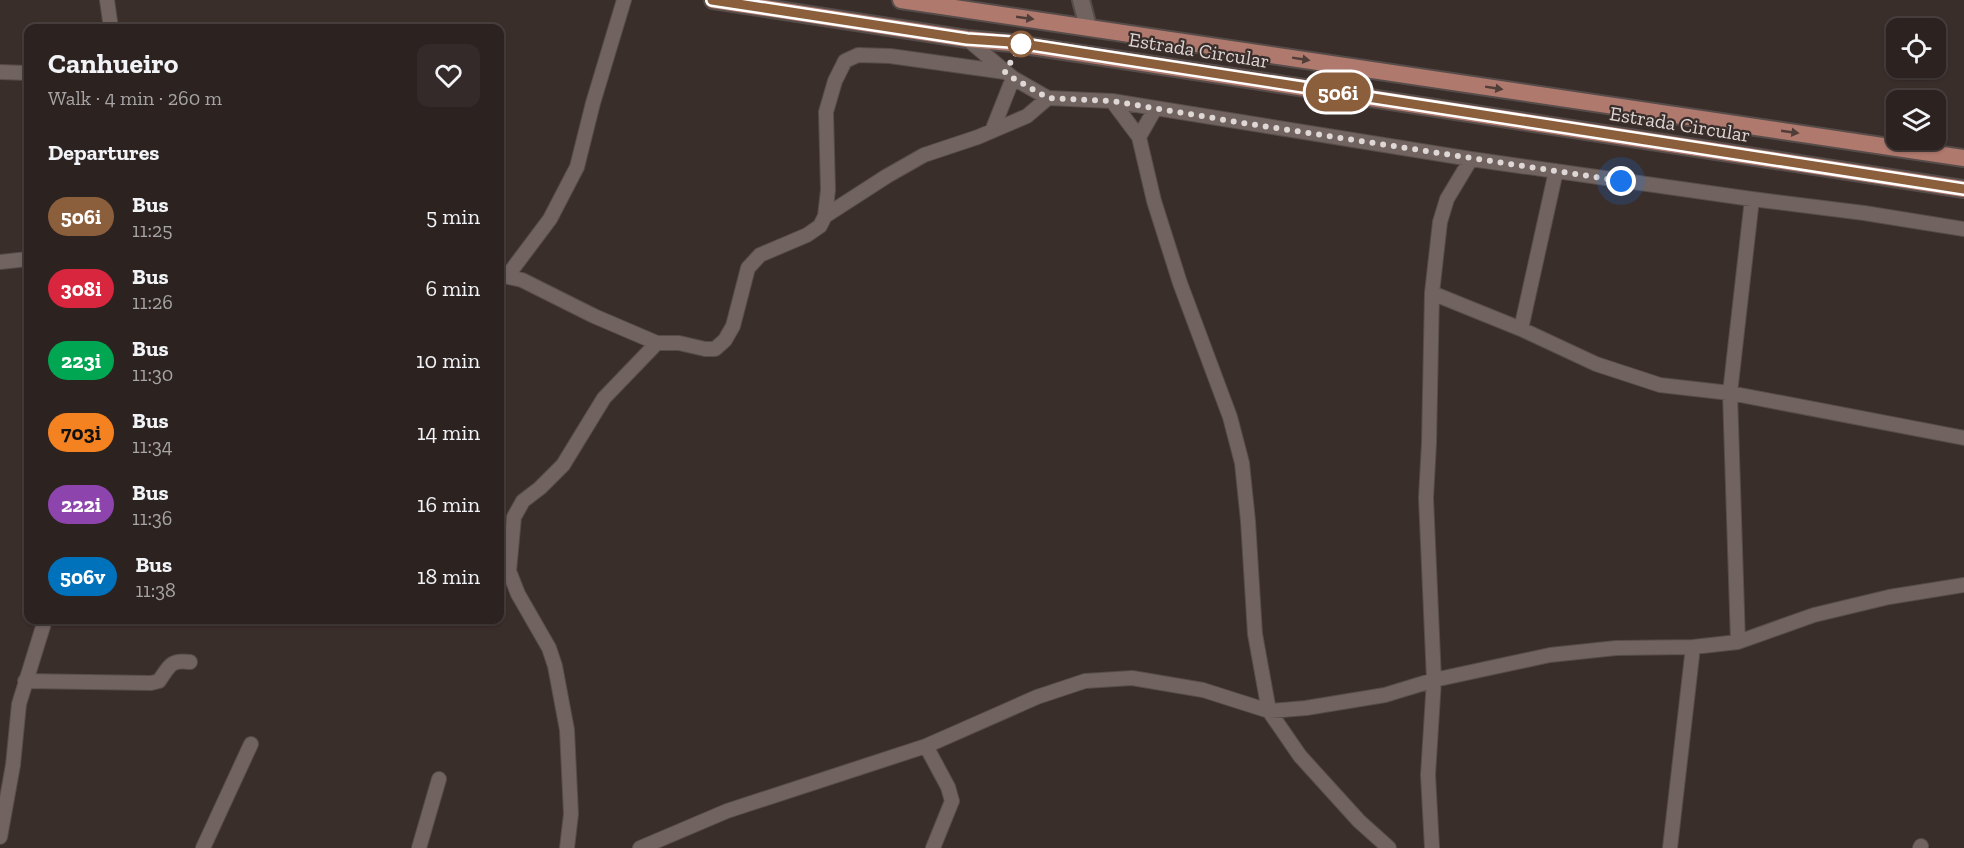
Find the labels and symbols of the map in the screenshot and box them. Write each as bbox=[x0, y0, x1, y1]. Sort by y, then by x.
one-way arrow bbox=[1016, 13, 1035, 22]
street label: Estrada Circular bbox=[1127, 27, 1271, 73]
unlabelled marker bbox=[1008, 31, 1034, 57]
one-way arrow bbox=[1291, 55, 1310, 64]
line badge: 506i bbox=[1296, 72, 1380, 112]
one-way arrow bbox=[1484, 84, 1503, 93]
street label: Estrada Circular bbox=[1608, 101, 1752, 147]
one-way arrow bbox=[1781, 128, 1800, 137]
your location bbox=[1606, 166, 1636, 196]

